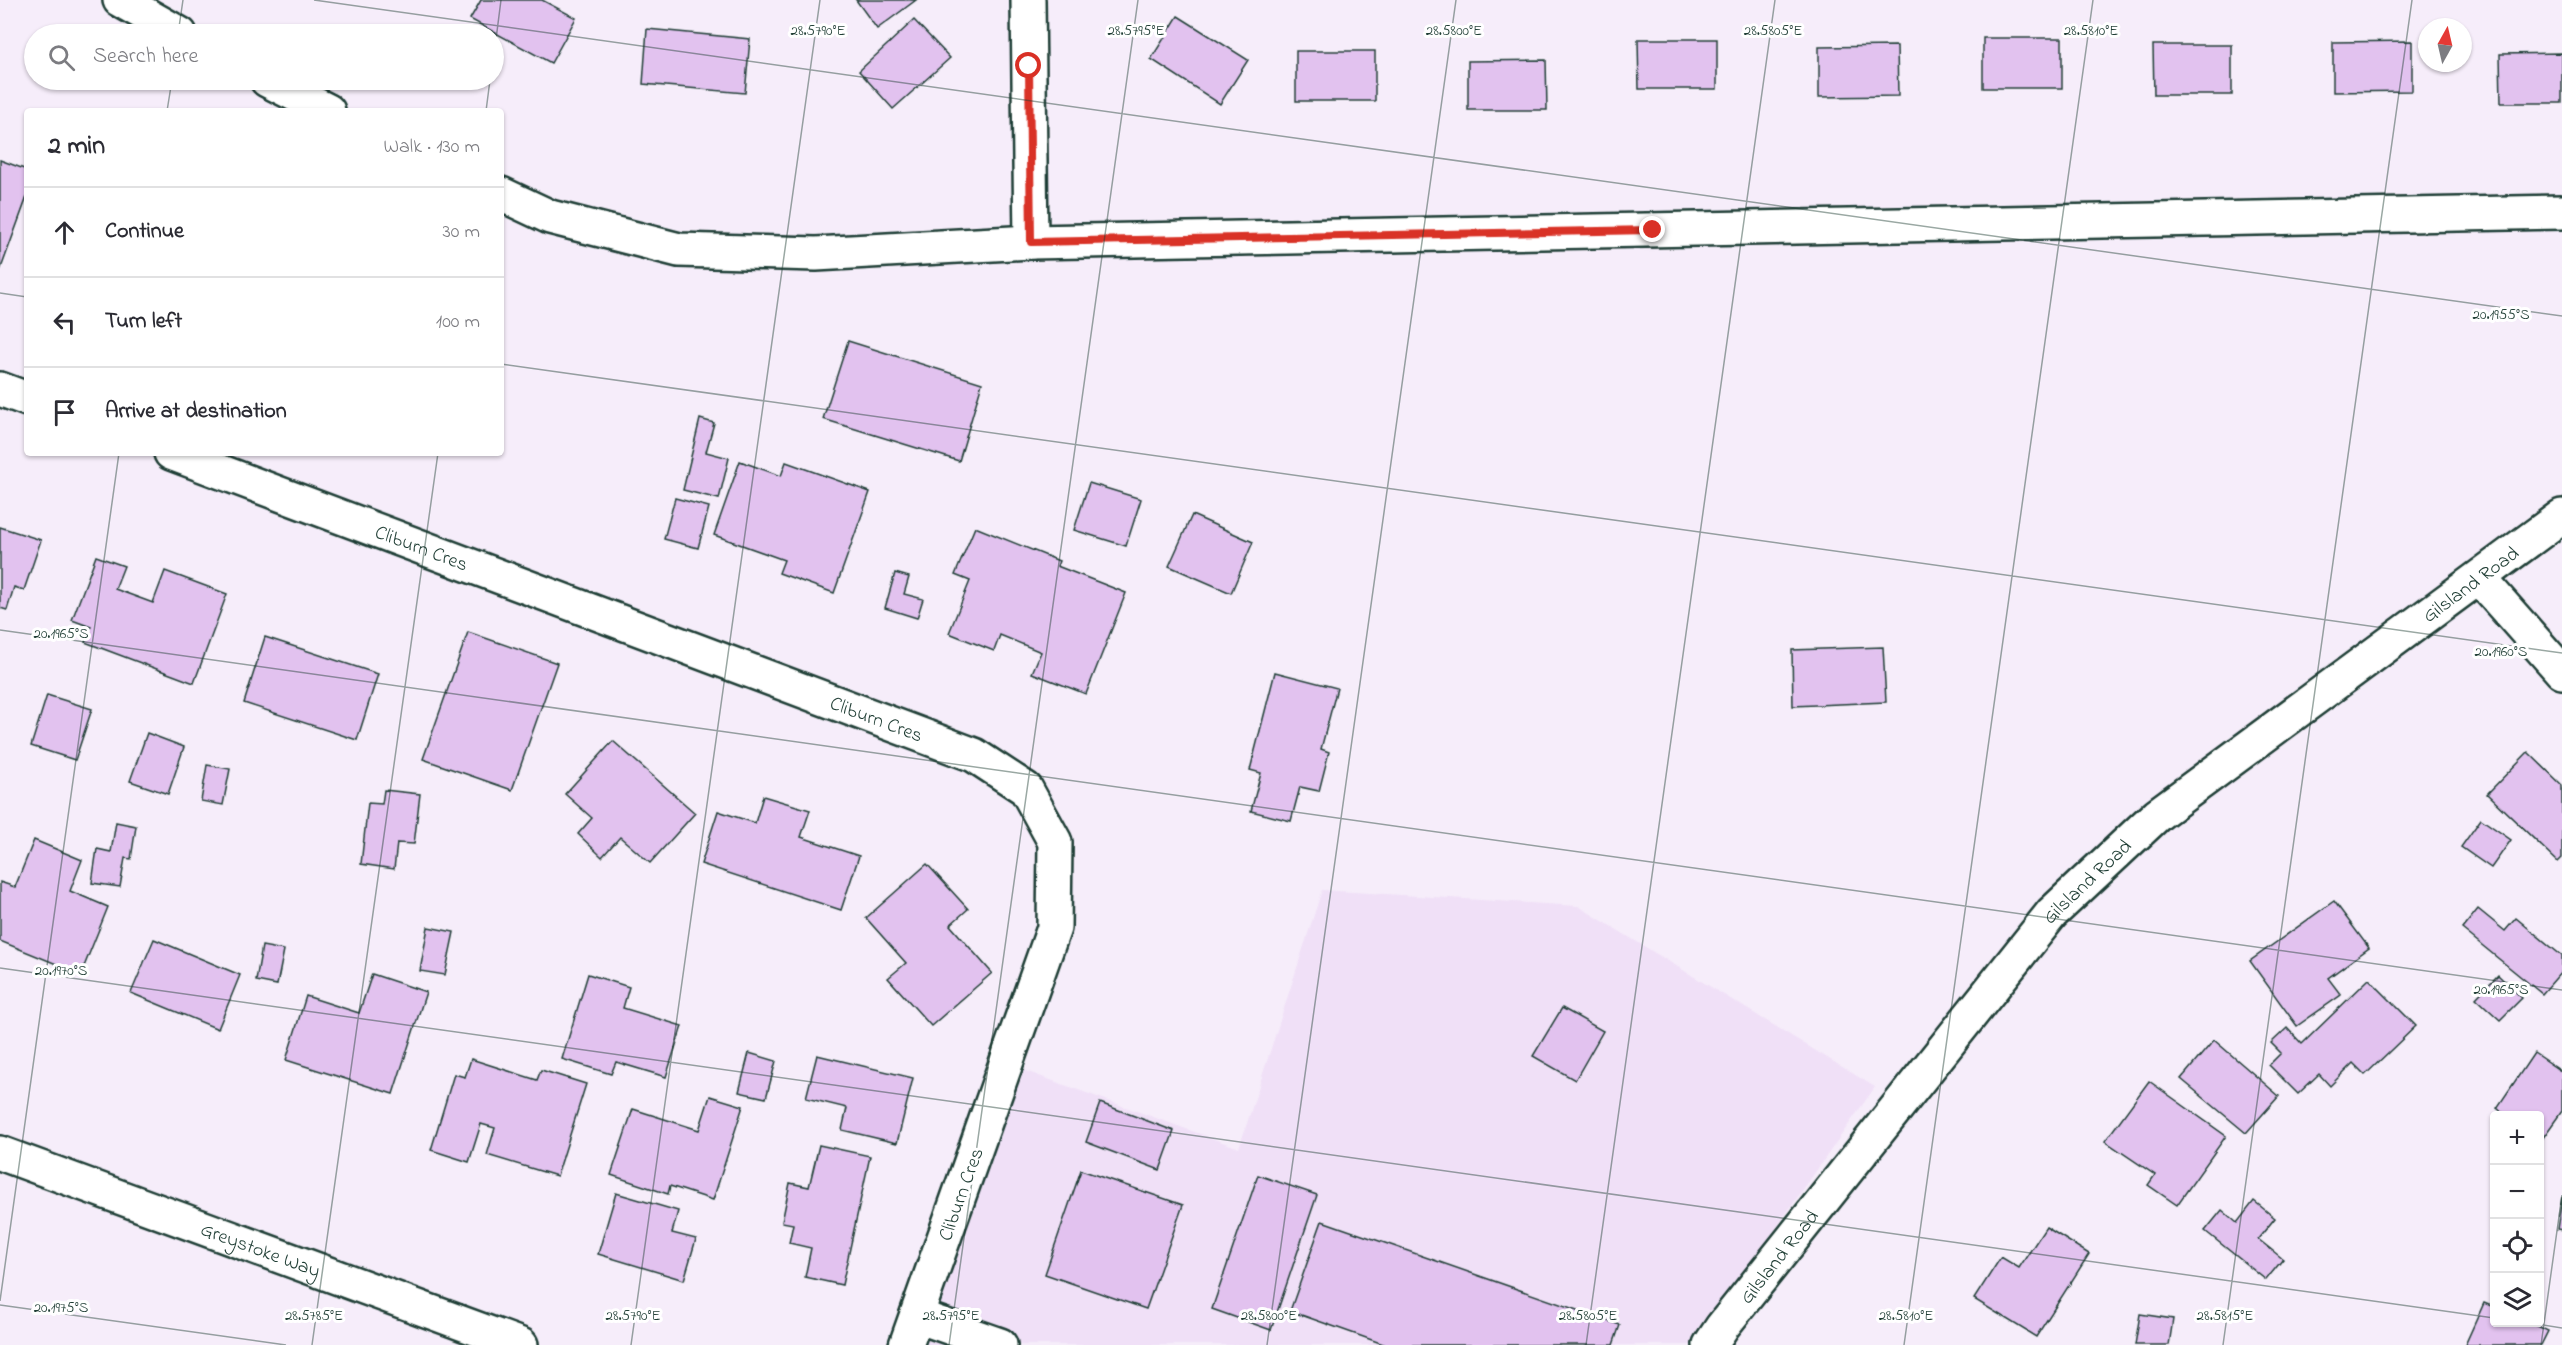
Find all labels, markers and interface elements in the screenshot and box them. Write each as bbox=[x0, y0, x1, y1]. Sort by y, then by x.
north arrow bbox=[2418, 18, 2472, 72]
text: 28.5790°E bbox=[790, 20, 846, 42]
text: 28.5795°E bbox=[1107, 20, 1165, 42]
text: 28.5800°E bbox=[1426, 20, 1482, 42]
text: 28.5805°E bbox=[1744, 20, 1802, 42]
text: 28.5810°E bbox=[2064, 20, 2118, 42]
search box bbox=[24, 24, 504, 90]
icon: search bbox=[45, 41, 78, 74]
text: Search here bbox=[93, 41, 198, 73]
route start bbox=[1015, 52, 1041, 78]
text: 2 min bbox=[48, 128, 105, 166]
text: Walk · 130 m bbox=[384, 133, 480, 162]
icon: ahead bbox=[48, 216, 81, 249]
text: Continue bbox=[105, 216, 184, 248]
route end bbox=[1639, 216, 1665, 242]
text: 30 m bbox=[443, 218, 480, 247]
text: 20.1955°S bbox=[2472, 304, 2530, 326]
icon: left bbox=[48, 306, 81, 339]
text: Turn left bbox=[105, 306, 182, 338]
text: 100 m bbox=[436, 308, 480, 337]
icon: arrive bbox=[48, 396, 81, 429]
text: Arrive at destination bbox=[105, 396, 287, 428]
street label: Cliburn Cres bbox=[370, 519, 472, 580]
street label: Gilsland Road bbox=[2417, 540, 2526, 631]
text: 20.1965°S bbox=[33, 623, 89, 645]
text: 20.1960°S bbox=[2474, 641, 2528, 663]
street label: Cliburn Cres bbox=[825, 690, 927, 751]
street label: Gilsland Road bbox=[2036, 833, 2139, 931]
text: 20.1970°S bbox=[35, 960, 88, 982]
text: 20.1965°S bbox=[2473, 979, 2529, 1001]
map controls bbox=[2490, 1111, 2544, 1327]
button: + bbox=[2490, 1111, 2544, 1165]
street label: Cliburn Cres bbox=[932, 1144, 993, 1246]
button: − bbox=[2490, 1165, 2544, 1219]
street label: Gilsland Road bbox=[1734, 1204, 1827, 1311]
street label: Greystoke Way bbox=[196, 1216, 324, 1287]
button: locate bbox=[2490, 1219, 2544, 1273]
button: layers bbox=[2490, 1273, 2544, 1327]
text: 20.1975°S bbox=[34, 1297, 89, 1319]
text: 28.5785°E bbox=[285, 1305, 343, 1327]
text: 28.5790°E bbox=[605, 1305, 661, 1327]
text: 28.5795°E bbox=[922, 1305, 980, 1327]
text: 28.5800°E bbox=[1241, 1305, 1297, 1327]
text: 28.5805°E bbox=[1559, 1305, 1617, 1327]
text: 28.5810°E bbox=[1879, 1305, 1933, 1327]
text: 28.5815°E bbox=[2197, 1305, 2253, 1327]

